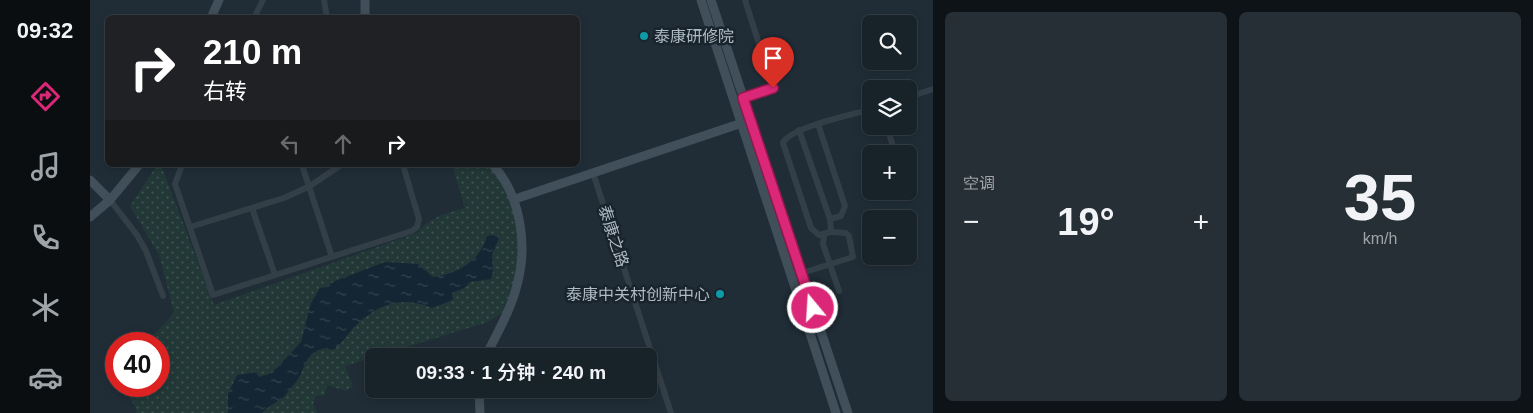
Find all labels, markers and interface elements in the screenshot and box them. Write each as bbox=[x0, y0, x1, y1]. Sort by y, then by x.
map controls bbox=[862, 15, 917, 265]
button: search bbox=[862, 15, 917, 70]
text: 09:32 bbox=[17, 18, 73, 43]
place label: 泰康研修院 bbox=[654, 28, 734, 45]
marker: 泰康研修院 bbox=[638, 30, 650, 42]
text: 210 m bbox=[203, 32, 302, 71]
icon: right bbox=[120, 35, 185, 100]
pin bbox=[752, 37, 794, 88]
icon: arrive bbox=[759, 44, 787, 72]
icon: directions bbox=[28, 79, 63, 114]
text: 右转 bbox=[203, 79, 247, 104]
button: layers bbox=[862, 80, 917, 135]
icon: left bbox=[276, 130, 304, 158]
icon: ahead bbox=[329, 130, 357, 158]
icon: right bbox=[382, 130, 410, 158]
button: + bbox=[862, 145, 917, 200]
icon: music bbox=[28, 149, 63, 184]
text: 35 bbox=[1344, 161, 1416, 234]
text: 空调 bbox=[963, 175, 995, 192]
text: 19° bbox=[1057, 201, 1115, 243]
street label: 泰康之路 bbox=[596, 203, 631, 269]
text: − bbox=[963, 206, 979, 237]
text: + bbox=[1193, 206, 1209, 237]
button: − bbox=[862, 210, 917, 265]
icon: phone bbox=[28, 220, 63, 255]
text: km/h bbox=[1363, 230, 1397, 247]
position arrow bbox=[786, 281, 838, 333]
place label: 泰康中关村创新中心 bbox=[566, 286, 710, 303]
marker: 泰康中关村创新中心 bbox=[714, 288, 726, 300]
icon: climate bbox=[28, 290, 63, 325]
speed limit sign: 40 bbox=[105, 332, 170, 397]
icon: car bbox=[28, 360, 63, 395]
text: 09:33 · 1 分钟 · 240 m bbox=[416, 362, 606, 383]

